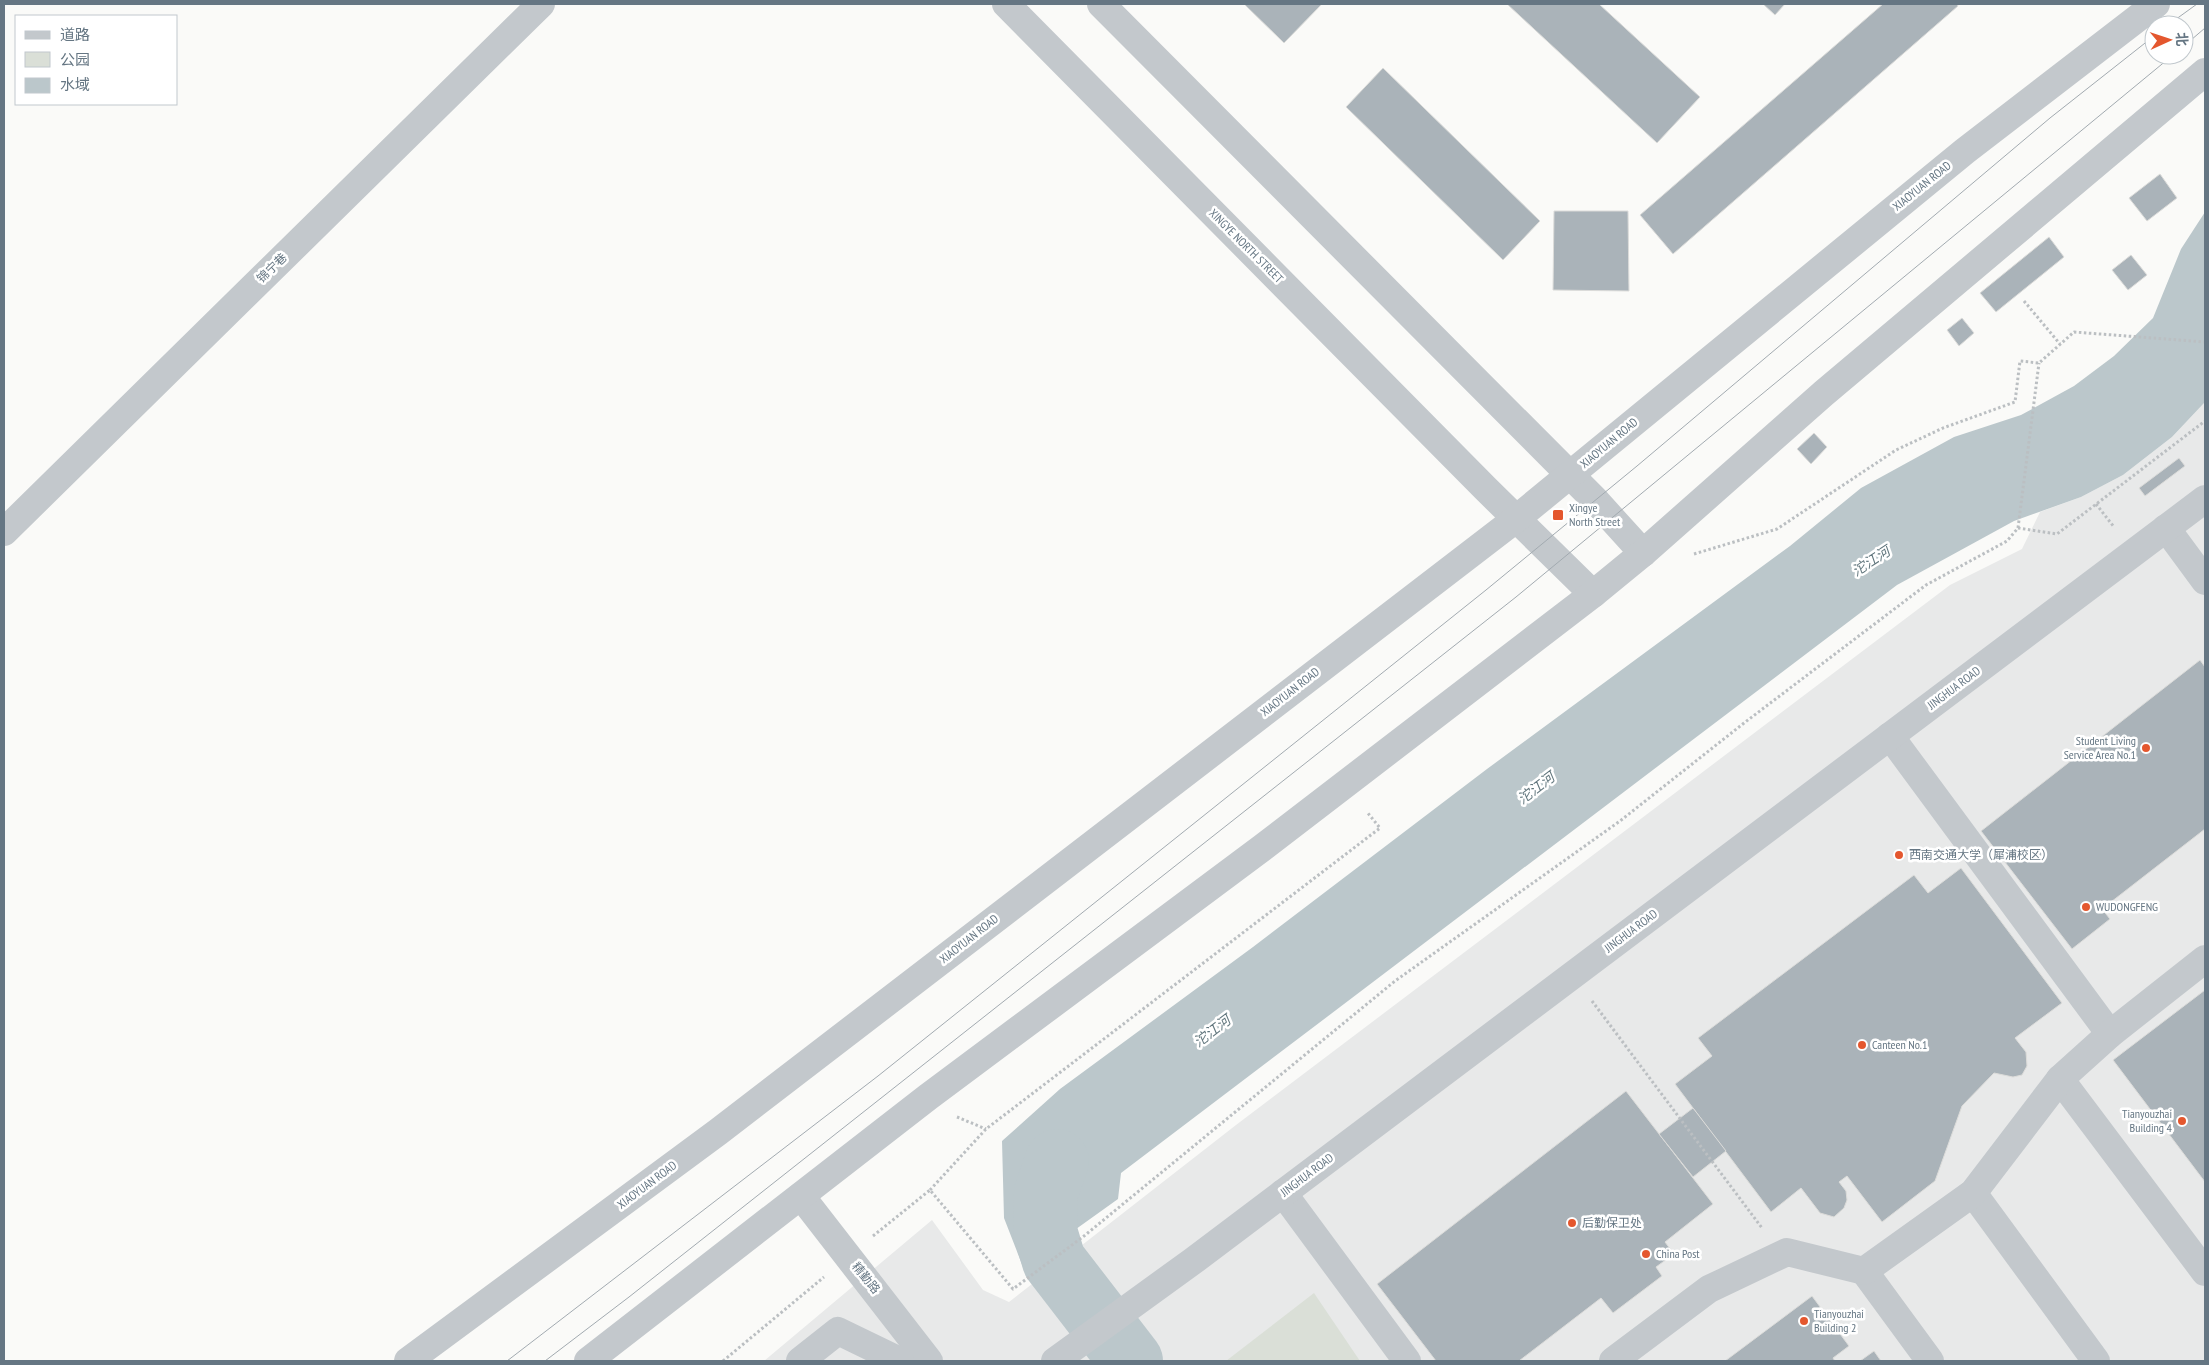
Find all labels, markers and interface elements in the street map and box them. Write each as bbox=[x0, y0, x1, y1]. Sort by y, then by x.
legend bbox=[15, 15, 178, 105]
north arrow bbox=[2144, 15, 2194, 65]
text: 道路 bbox=[60, 25, 90, 44]
text: 北 bbox=[2173, 32, 2191, 47]
text: 公园 bbox=[60, 50, 90, 69]
text: 水域 bbox=[60, 75, 90, 94]
street label: XIAOYUAN ROAD bbox=[1890, 158, 1954, 214]
street label: XINGYE NORTH STREET bbox=[1206, 205, 1287, 286]
street label: 锦宁巷 bbox=[253, 250, 290, 286]
street label: XIAOYUAN ROAD bbox=[1577, 414, 1641, 471]
place label: Xingye North Street bbox=[1569, 500, 1621, 529]
marker: Xingye North Street bbox=[1551, 508, 1565, 522]
water label: 沱江河 bbox=[1848, 540, 1896, 580]
street label: JINGHUA ROAD bbox=[1924, 663, 1983, 713]
street label: XIAOYUAN ROAD bbox=[1257, 664, 1322, 719]
place label: Student Living Service Area No.1 bbox=[2064, 733, 2136, 762]
marker: Student Living Service Area No.1 bbox=[2140, 742, 2152, 754]
water label: 沱江河 bbox=[1514, 766, 1561, 808]
place label: 西南交通大学（犀浦校区） bbox=[1909, 847, 2053, 862]
marker: 西南交通大学（犀浦校区） bbox=[1893, 849, 1905, 861]
place label: WUDONGFENG bbox=[2096, 899, 2158, 914]
marker: WUDONGFENG bbox=[2080, 901, 2092, 913]
street label: JINGHUA ROAD bbox=[1601, 906, 1660, 956]
street label: XIAOYUAN ROAD bbox=[936, 911, 1001, 966]
water label: 沱江河 bbox=[1190, 1009, 1237, 1051]
place label: Canteen No.1 bbox=[1872, 1037, 1927, 1052]
marker: Canteen No.1 bbox=[1856, 1039, 1868, 1051]
place label: Tianyouzhai Building 4 bbox=[2122, 1106, 2173, 1135]
marker: Tianyouzhai Building 4 bbox=[2176, 1115, 2188, 1127]
street label: JINGHUA ROAD bbox=[1277, 1150, 1336, 1200]
street label: XIAOYUAN ROAD bbox=[614, 1157, 679, 1212]
place label: 后勤保卫处 bbox=[1582, 1215, 1642, 1230]
marker: 后勤保卫处 bbox=[1566, 1217, 1578, 1229]
place label: China Post bbox=[1656, 1246, 1700, 1261]
marker: China Post bbox=[1640, 1248, 1652, 1260]
street label: 精勤路 bbox=[849, 1259, 884, 1296]
place label: Tianyouzhai Building 2 bbox=[1814, 1306, 1864, 1335]
marker: Tianyouzhai Building 2 bbox=[1798, 1315, 1810, 1327]

